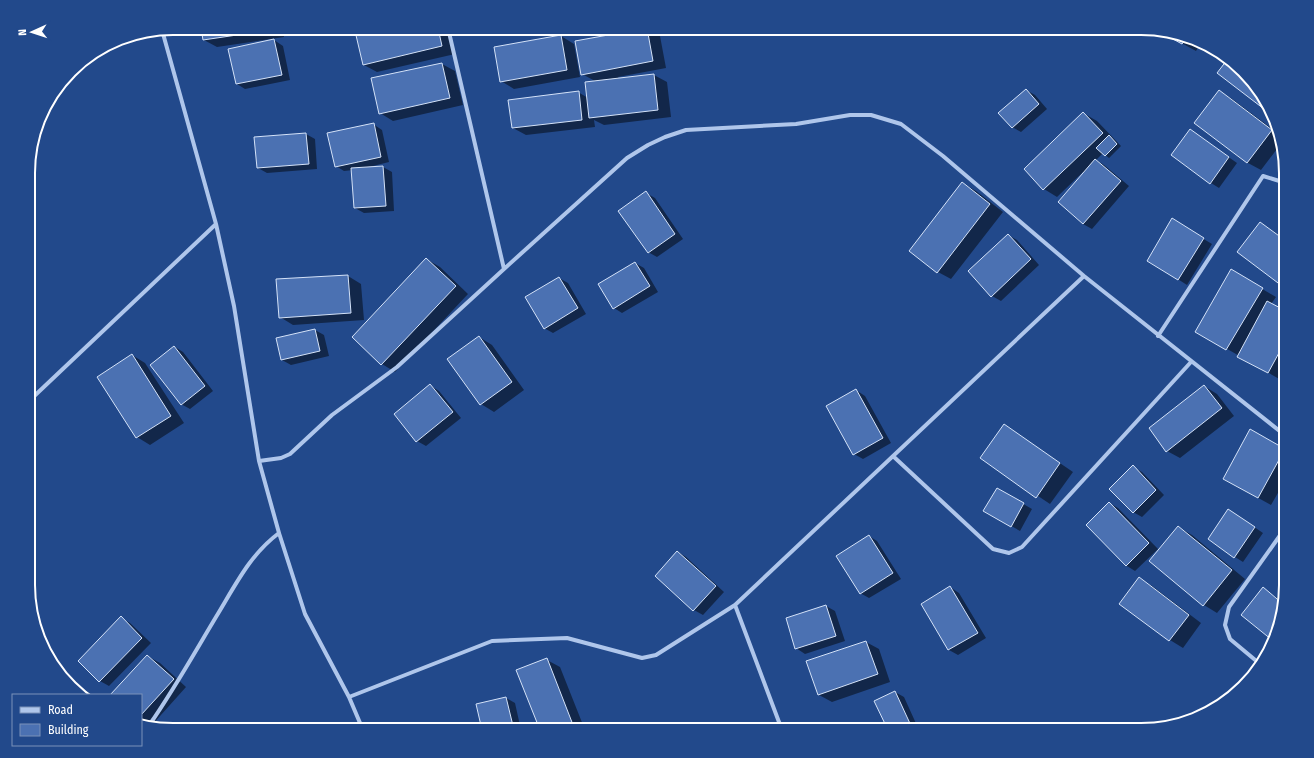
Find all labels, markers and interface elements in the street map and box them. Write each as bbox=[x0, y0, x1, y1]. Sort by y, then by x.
north arrow bbox=[12, 12, 52, 52]
text: N bbox=[16, 29, 29, 36]
legend bbox=[12, 694, 142, 746]
text: Road bbox=[48, 703, 73, 717]
text: Building bbox=[48, 723, 89, 737]

